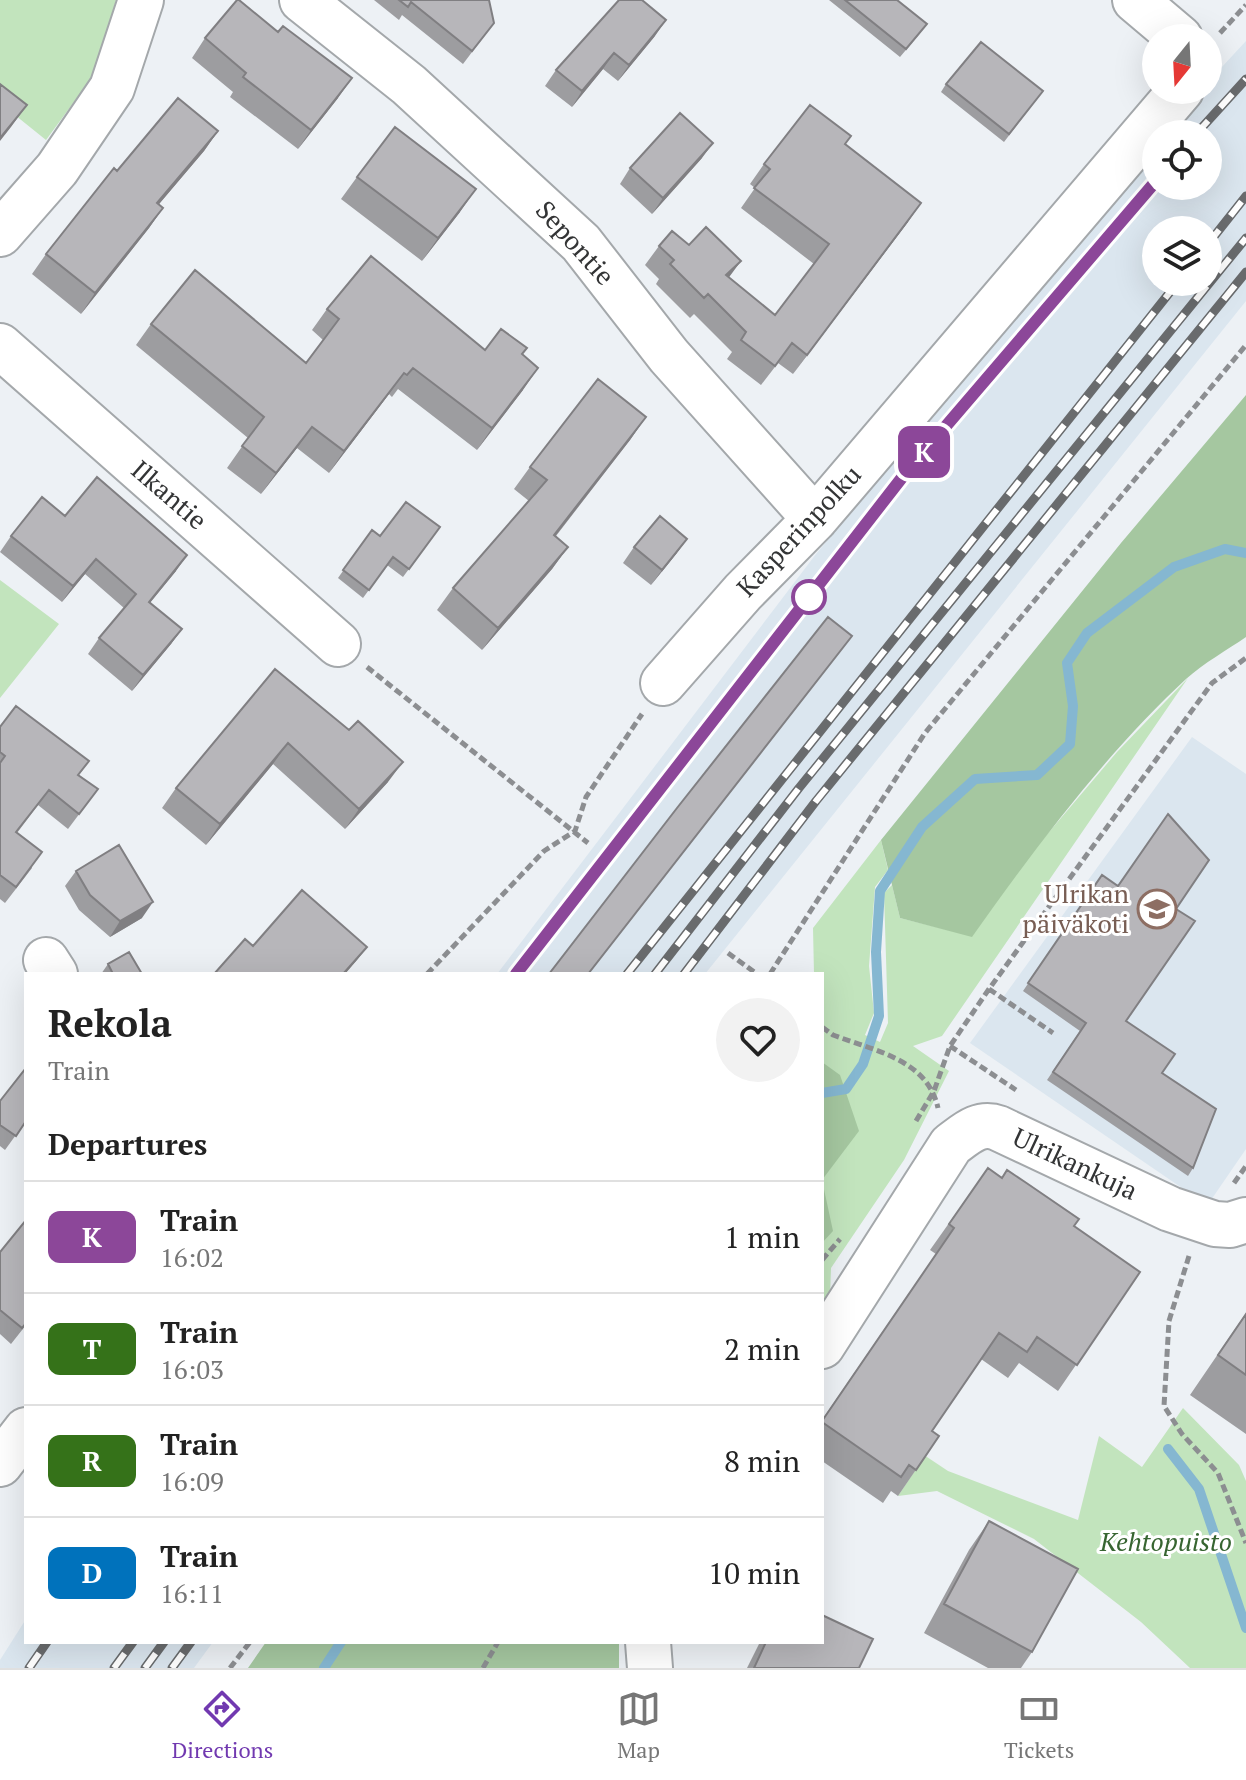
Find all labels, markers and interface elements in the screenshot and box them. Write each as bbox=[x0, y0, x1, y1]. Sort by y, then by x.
north arrow bbox=[1142, 24, 1222, 104]
map controls bbox=[1142, 24, 1222, 296]
button: locate bbox=[1142, 120, 1222, 200]
street label: Sepontie bbox=[529, 193, 623, 292]
button: layers bbox=[1142, 216, 1222, 296]
line badge: K bbox=[898, 426, 950, 478]
text: K bbox=[914, 433, 934, 470]
street label: Ilkantie bbox=[125, 452, 215, 536]
street label: Kasperinpolku bbox=[729, 457, 868, 603]
unlabelled marker bbox=[792, 580, 826, 614]
place label: Ulrikan päiväkoti bbox=[1022, 876, 1129, 940]
school or university icon: Ulrikan päiväkoti bbox=[1136, 888, 1178, 930]
text: Rekola bbox=[48, 998, 172, 1048]
button: heart bbox=[716, 998, 800, 1082]
text: Train bbox=[48, 1053, 110, 1087]
street label: Ulrikankuja bbox=[1007, 1119, 1143, 1207]
text: Departures bbox=[48, 1124, 207, 1164]
text: Train bbox=[160, 1200, 238, 1240]
text: 1 min bbox=[724, 1217, 800, 1257]
text: K bbox=[82, 1218, 102, 1255]
text: 16:02 bbox=[160, 1240, 224, 1274]
text: Train bbox=[160, 1312, 238, 1352]
text: 2 min bbox=[724, 1329, 800, 1369]
text: T bbox=[83, 1330, 101, 1367]
text: 16:03 bbox=[160, 1352, 224, 1386]
text: Train bbox=[160, 1424, 238, 1464]
text: 8 min bbox=[724, 1441, 800, 1481]
text: R bbox=[82, 1442, 102, 1479]
text: 16:09 bbox=[160, 1464, 224, 1498]
park label: Kehtopuisto bbox=[1099, 1524, 1232, 1558]
text: Train bbox=[160, 1536, 238, 1576]
text: 10 min bbox=[708, 1553, 800, 1593]
text: D bbox=[82, 1554, 102, 1591]
text: 16:11 bbox=[160, 1576, 224, 1610]
tab: Directions bbox=[172, 1687, 273, 1764]
tab: Map bbox=[617, 1687, 661, 1764]
tab: Tickets bbox=[1004, 1687, 1074, 1764]

